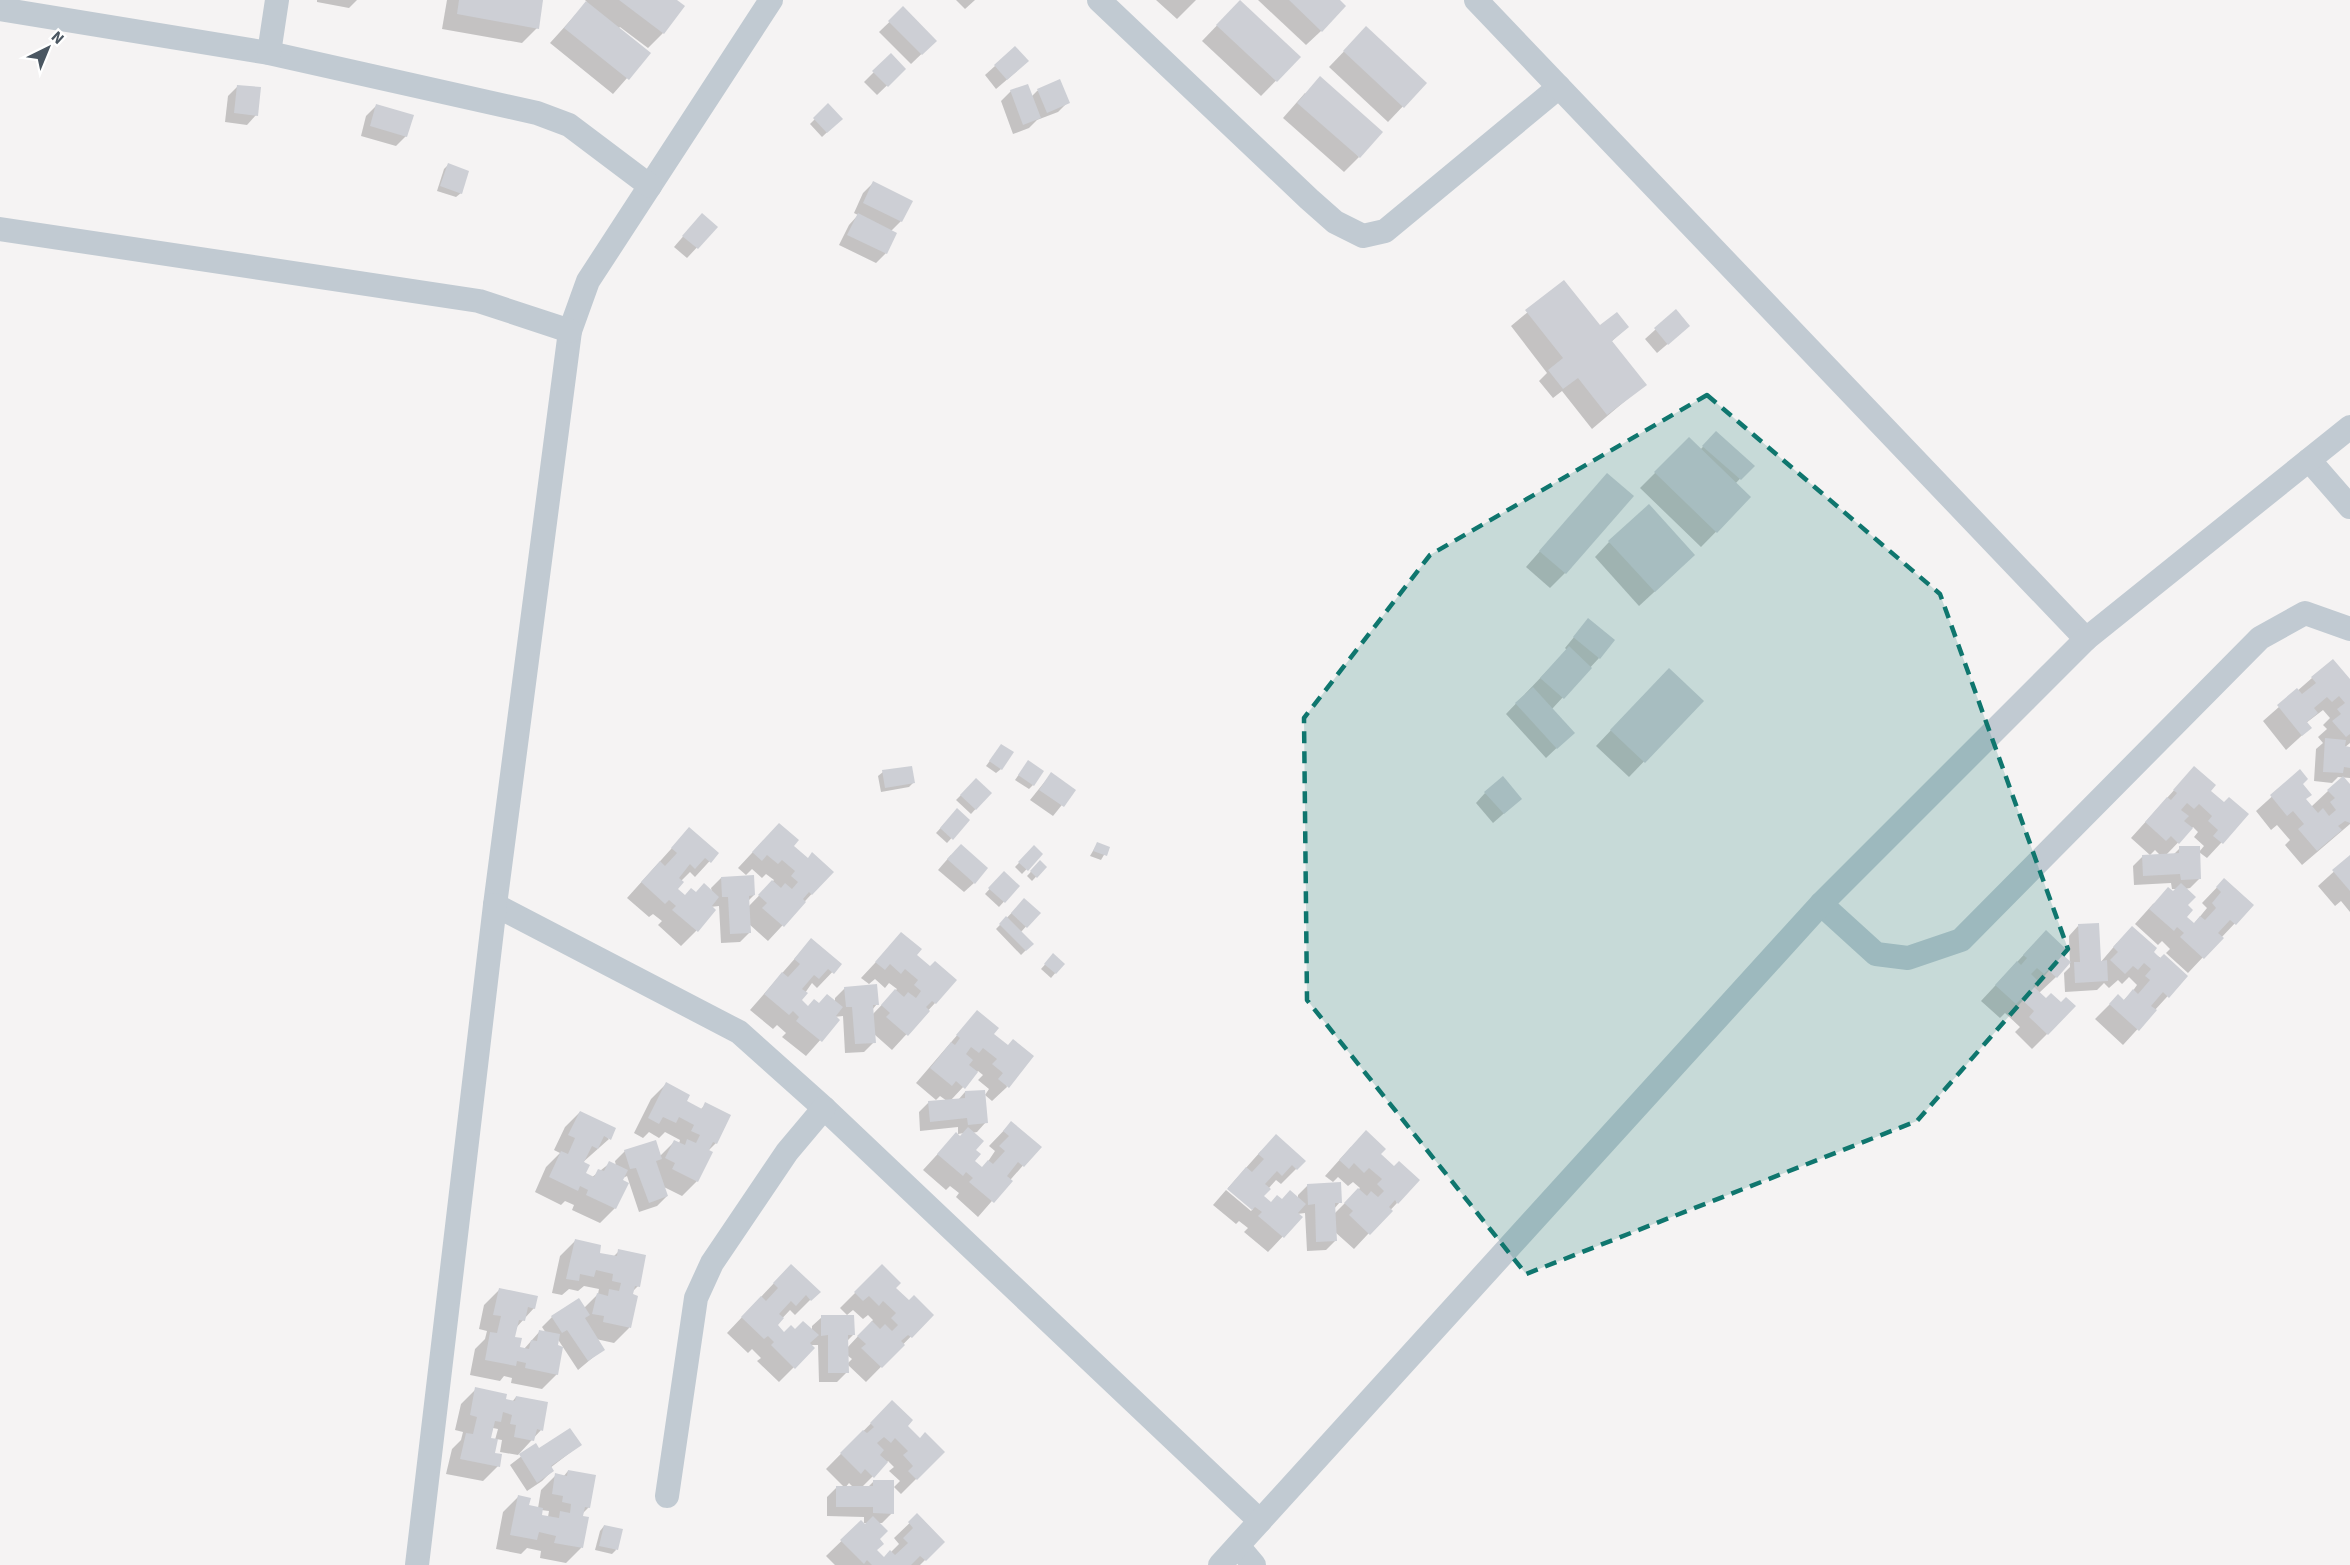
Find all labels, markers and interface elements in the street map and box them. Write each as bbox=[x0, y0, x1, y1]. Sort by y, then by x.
north arrow bbox=[18, 18, 78, 78]
text: N bbox=[46, 26, 69, 49]

